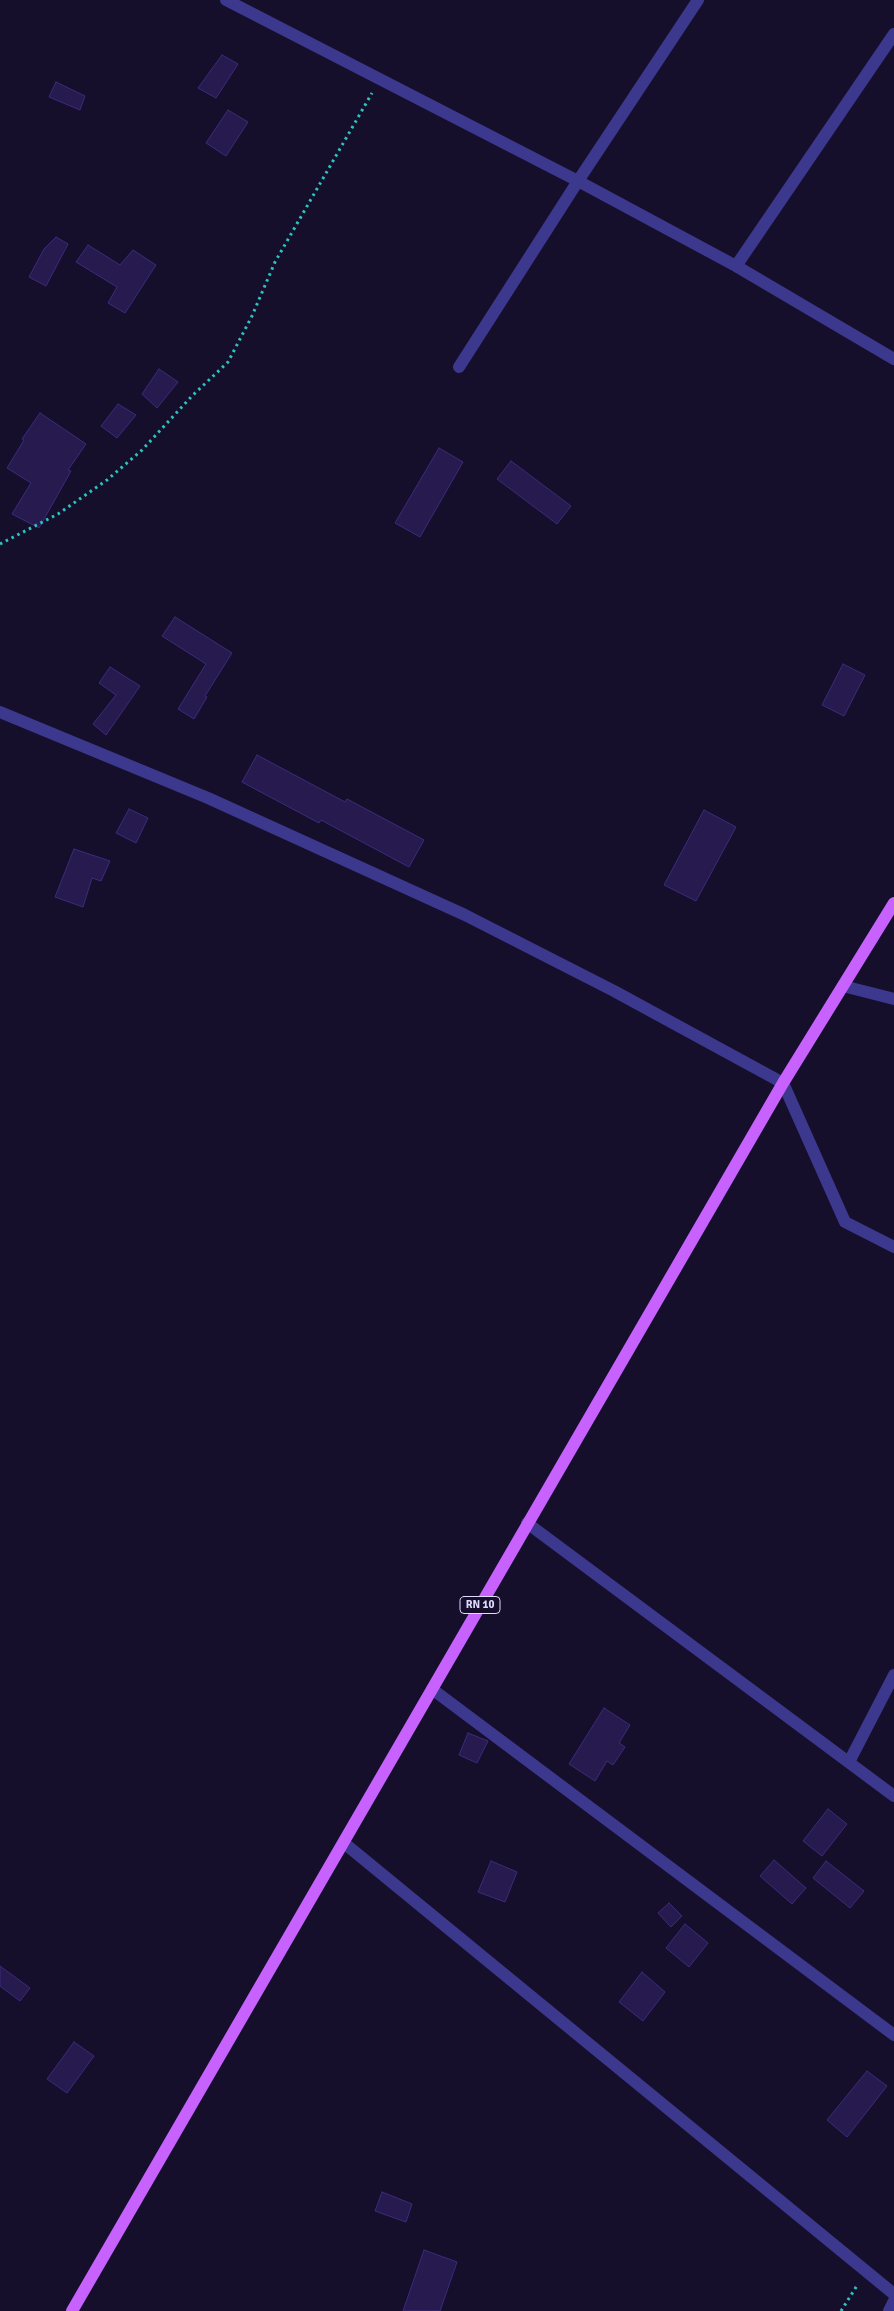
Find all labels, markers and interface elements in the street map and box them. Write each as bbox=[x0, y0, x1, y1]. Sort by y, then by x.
road number: RN 10 bbox=[460, 1596, 500, 1614]

